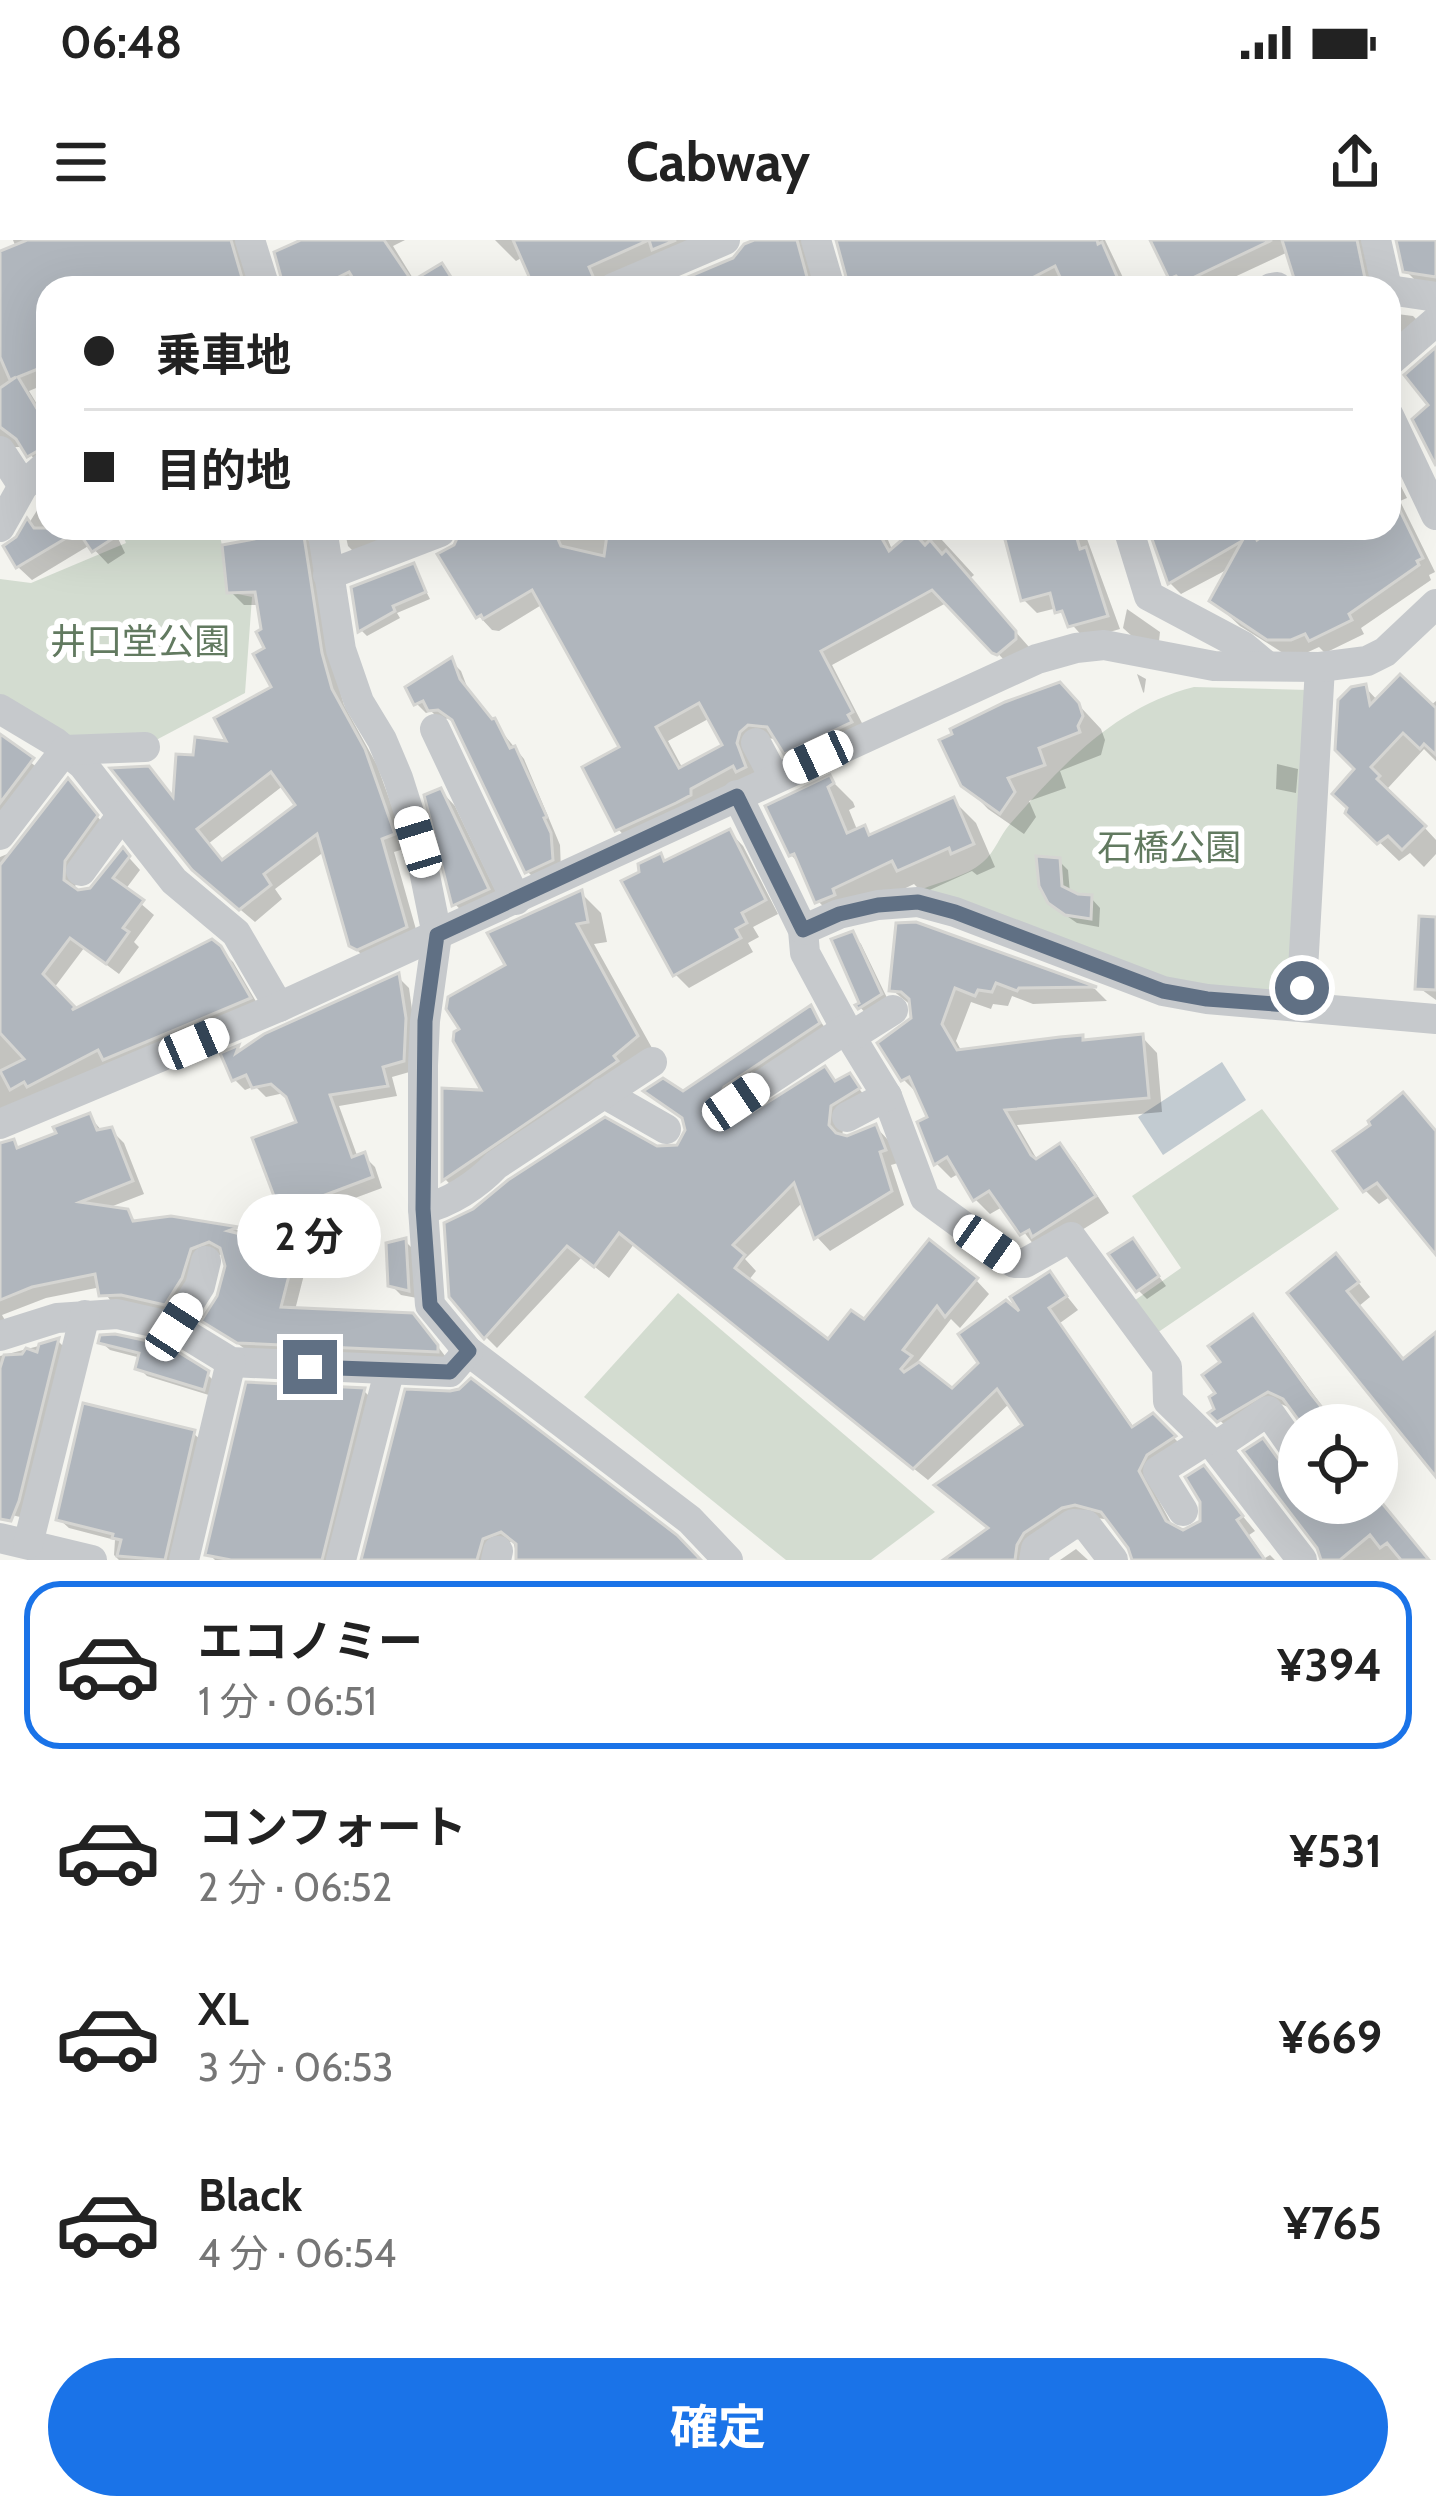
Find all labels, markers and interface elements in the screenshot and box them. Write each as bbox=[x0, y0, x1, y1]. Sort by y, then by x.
text: 06:48 bbox=[60, 15, 182, 69]
icon: menu bbox=[48, 129, 114, 195]
text: Cabway bbox=[626, 129, 810, 195]
icon: share bbox=[1322, 129, 1388, 195]
text: 乗車地 bbox=[156, 328, 291, 382]
text: 目的地 bbox=[156, 443, 291, 497]
park label: 井口堂公園 bbox=[50, 619, 230, 663]
car bbox=[778, 725, 858, 789]
car bbox=[390, 802, 446, 882]
park label: 石橋公園 bbox=[1097, 825, 1241, 869]
route start bbox=[1275, 961, 1329, 1015]
car bbox=[154, 1013, 234, 1075]
car bbox=[696, 1067, 776, 1137]
callout: 2 分 bbox=[238, 1193, 382, 1277]
car bbox=[947, 1209, 1027, 1279]
text: 2 分 bbox=[275, 1212, 343, 1260]
car bbox=[139, 1287, 209, 1367]
route end bbox=[283, 1340, 337, 1394]
map controls bbox=[1278, 1404, 1398, 1524]
button: locate bbox=[1278, 1404, 1398, 1524]
icon: car bbox=[54, 1611, 162, 1719]
text: エコノミー bbox=[198, 1614, 423, 1668]
text: ¥394 bbox=[1277, 1638, 1382, 1692]
text: 1 分 · 06:51 bbox=[198, 1677, 377, 1725]
icon: car bbox=[54, 1797, 162, 1905]
text: コンフォート bbox=[198, 1800, 467, 1854]
text: ¥531 bbox=[1290, 1824, 1382, 1878]
text: 2 分 · 06:52 bbox=[198, 1863, 392, 1911]
text: XL bbox=[198, 1982, 249, 2036]
icon: car bbox=[54, 1983, 162, 2091]
text: ¥669 bbox=[1279, 2010, 1382, 2064]
text: 3 分 · 06:53 bbox=[198, 2043, 393, 2091]
text: Black bbox=[198, 2168, 302, 2222]
icon: car bbox=[54, 2169, 162, 2277]
text: ¥765 bbox=[1283, 2196, 1382, 2250]
text: 4 分 · 06:54 bbox=[198, 2229, 396, 2277]
button: 確定 bbox=[48, 2358, 1388, 2496]

